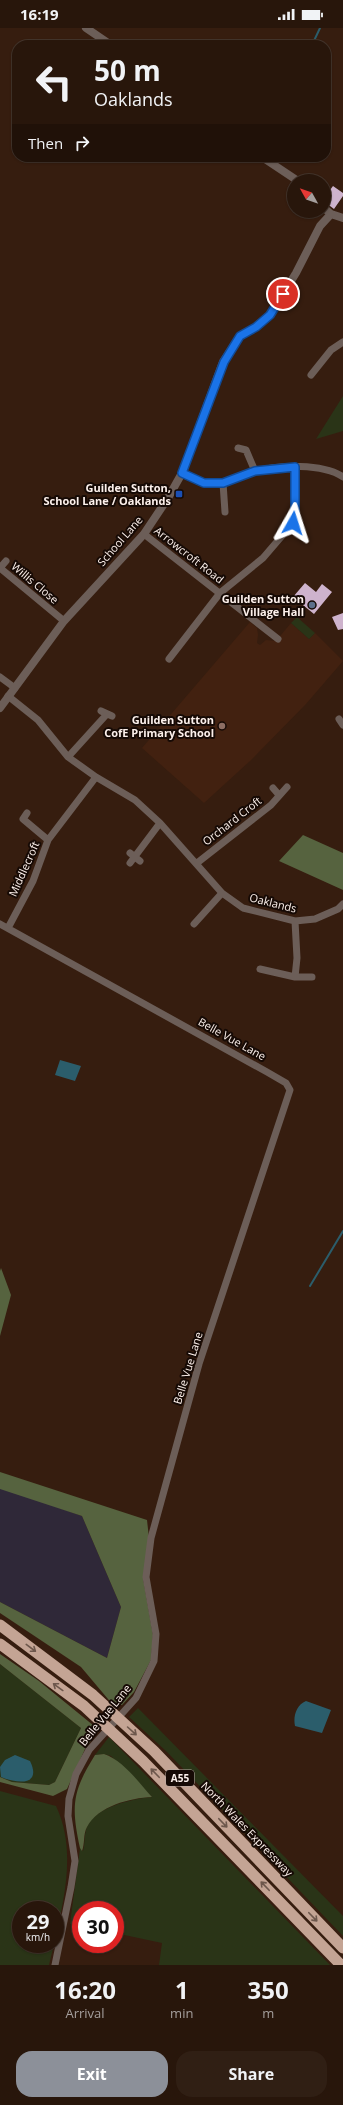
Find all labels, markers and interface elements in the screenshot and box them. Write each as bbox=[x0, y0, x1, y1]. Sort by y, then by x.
text: 16:19 bbox=[20, 4, 59, 24]
text: 50 m bbox=[94, 51, 161, 89]
icon: left bbox=[28, 56, 80, 108]
text: Oaklands bbox=[94, 87, 173, 111]
icon: right bbox=[71, 132, 93, 154]
text: Then bbox=[28, 133, 63, 153]
north arrow bbox=[287, 174, 331, 218]
map controls bbox=[287, 174, 331, 218]
pin bbox=[266, 277, 300, 311]
icon: arrive bbox=[272, 283, 294, 305]
place label: Guilden Sutton, School Lane / Oaklands bbox=[43, 480, 172, 508]
marker: Guilden Sutton, School Lane / Oaklands bbox=[174, 489, 184, 499]
position arrow bbox=[272, 502, 314, 544]
street label: School Lane bbox=[94, 512, 146, 569]
street label: Arrowcroft Road bbox=[152, 523, 227, 586]
street label: Willis Close bbox=[9, 559, 62, 607]
place label: Guilden Sutton Village Hall bbox=[222, 591, 304, 619]
marker: Guilden Sutton Village Hall bbox=[307, 600, 317, 610]
place label: Guilden Sutton CofE Primary School bbox=[104, 712, 214, 740]
marker: Guilden Sutton CofE Primary School bbox=[217, 721, 227, 731]
street label: Orchard Croft bbox=[199, 793, 264, 848]
street label: Middlecroft bbox=[5, 839, 42, 899]
street label: Oaklands bbox=[248, 889, 298, 916]
street label: Belle Vue Lane bbox=[196, 1014, 269, 1063]
street label: Belle Vue Lane bbox=[169, 1330, 206, 1406]
one-way arrow bbox=[26, 1644, 37, 1653]
street label: Belle Vue Lane bbox=[75, 1681, 134, 1749]
one-way arrow bbox=[53, 1683, 64, 1691]
one-way arrow bbox=[127, 1726, 137, 1736]
one-way arrow bbox=[150, 1768, 160, 1778]
road number: A55 bbox=[166, 1770, 194, 1786]
street label: North Wales Expressway bbox=[198, 1778, 297, 1880]
one-way arrow bbox=[218, 1818, 228, 1828]
one-way arrow bbox=[260, 1881, 270, 1891]
speed limit sign: 30 bbox=[72, 1901, 124, 1953]
text: 29 bbox=[27, 1908, 49, 1935]
one-way arrow bbox=[308, 1912, 318, 1922]
text: km/h bbox=[26, 1930, 50, 1944]
text: 16:20 bbox=[54, 1973, 116, 2006]
text: 1 bbox=[175, 1973, 189, 2006]
text: 350 bbox=[248, 1973, 289, 2006]
text: Arrival bbox=[65, 2004, 105, 2022]
text: min bbox=[170, 2004, 193, 2022]
text: m bbox=[262, 2004, 274, 2022]
button: Exit bbox=[16, 2051, 168, 2097]
button: Share bbox=[176, 2051, 327, 2097]

